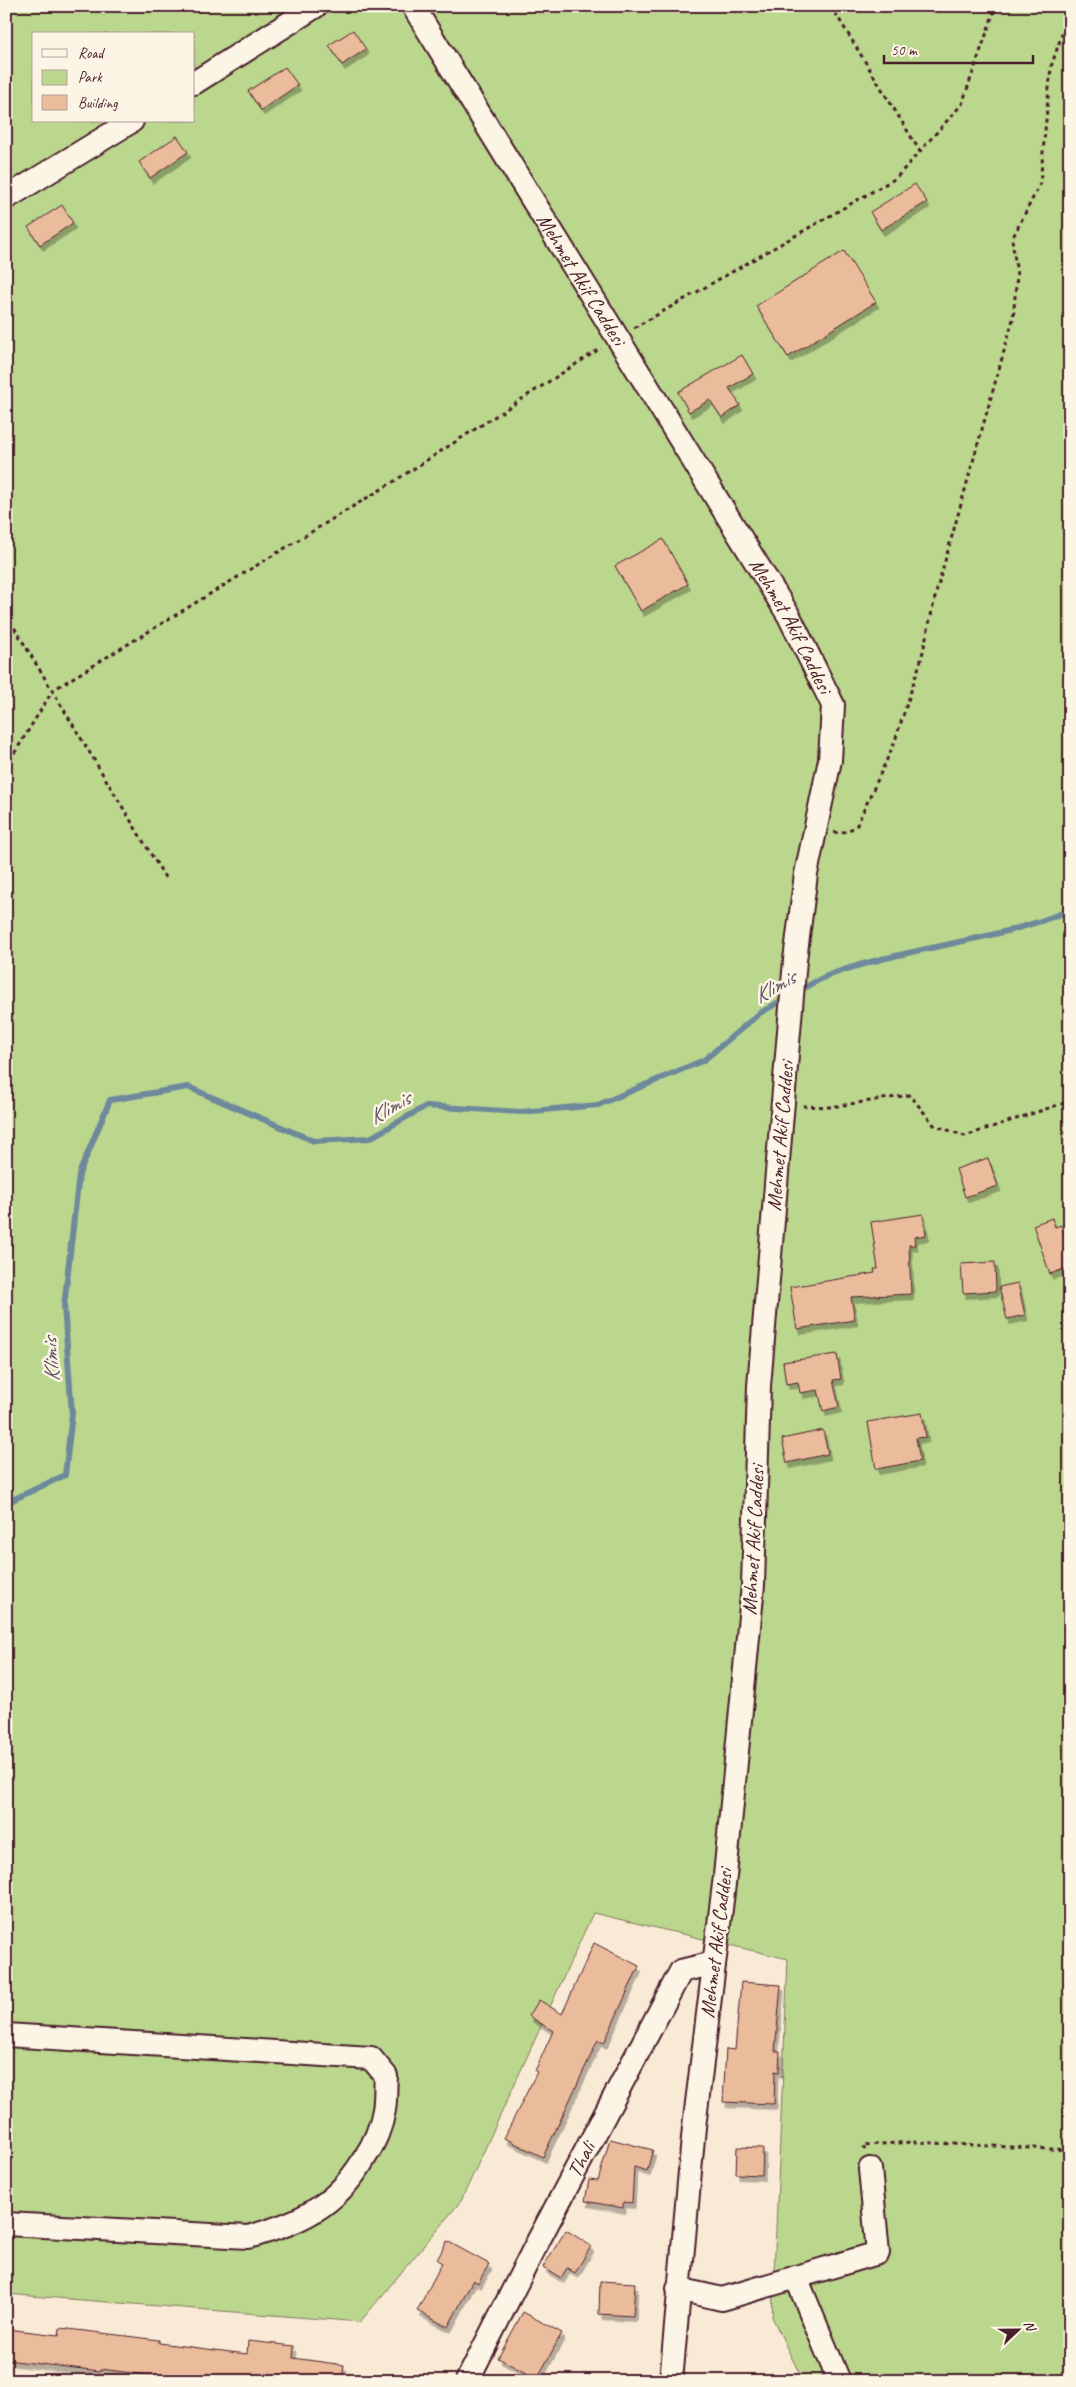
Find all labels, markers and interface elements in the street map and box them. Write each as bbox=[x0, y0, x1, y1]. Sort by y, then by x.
legend bbox=[32, 32, 195, 122]
scale bar bbox=[884, 32, 1032, 64]
text: 50 m bbox=[891, 41, 918, 60]
text: Road bbox=[78, 44, 105, 63]
text: Park bbox=[78, 68, 103, 87]
text: Building bbox=[78, 94, 118, 113]
street label: Mehmet Akif Caddesi bbox=[531, 208, 634, 353]
street label: Mehmet Akif Caddesi bbox=[743, 553, 840, 700]
water label: Klimis bbox=[748, 962, 804, 1010]
street label: Mehmet Akif Caddesi bbox=[761, 1057, 800, 1212]
water label: Klimis bbox=[363, 1083, 419, 1131]
water label: Klimis bbox=[35, 1333, 67, 1383]
street label: Mehmet Akif Caddesi bbox=[736, 1461, 770, 1616]
street label: Mehmet Akif Caddesi bbox=[694, 1864, 738, 2019]
street label: Thali bbox=[561, 2135, 603, 2182]
north arrow bbox=[994, 2304, 1044, 2354]
text: N bbox=[1020, 2318, 1040, 2335]

